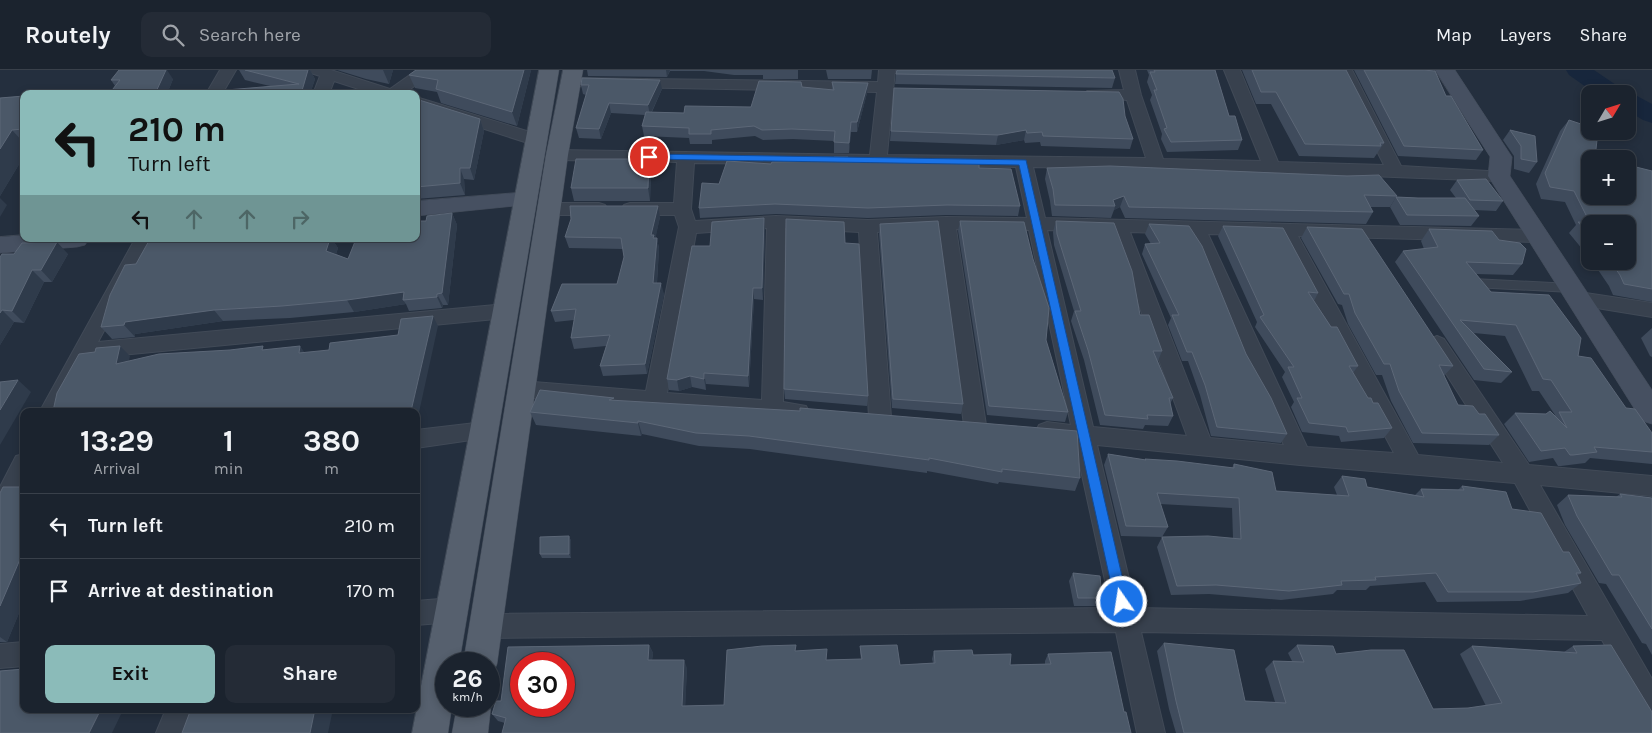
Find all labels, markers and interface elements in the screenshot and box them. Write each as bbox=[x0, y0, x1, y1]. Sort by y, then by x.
search box bbox=[141, 12, 491, 57]
text: Routely bbox=[25, 21, 111, 49]
icon: search bbox=[159, 21, 187, 49]
text: Search here bbox=[199, 24, 301, 46]
text: Map bbox=[1436, 24, 1472, 46]
text: Layers bbox=[1500, 24, 1552, 46]
text: Share bbox=[1580, 24, 1627, 46]
north arrow bbox=[1581, 85, 1636, 140]
map controls bbox=[1581, 85, 1636, 270]
text: 210 m bbox=[128, 109, 226, 150]
icon: left bbox=[45, 110, 110, 175]
pin bbox=[628, 136, 670, 178]
icon: arrive bbox=[635, 143, 663, 171]
button: + bbox=[1581, 150, 1636, 205]
text: Turn left bbox=[128, 151, 211, 177]
icon: left bbox=[127, 205, 155, 233]
icon: ahead bbox=[180, 205, 208, 233]
icon: ahead bbox=[233, 205, 261, 233]
icon: right bbox=[286, 205, 314, 233]
button: − bbox=[1581, 215, 1636, 270]
text: 13:29 bbox=[80, 423, 154, 459]
text: 1 bbox=[223, 423, 234, 459]
text: 380 bbox=[303, 423, 360, 459]
text: Arrival bbox=[93, 459, 140, 478]
text: min bbox=[214, 459, 243, 478]
text: m bbox=[324, 459, 339, 478]
icon: left bbox=[45, 512, 73, 540]
text: Turn left bbox=[88, 515, 163, 537]
text: 210 m bbox=[344, 515, 395, 537]
position arrow bbox=[1095, 575, 1147, 627]
icon: arrive bbox=[45, 577, 73, 605]
text: Arrive at destination bbox=[88, 580, 274, 602]
text: 170 m bbox=[346, 580, 395, 602]
button: Exit bbox=[45, 645, 215, 703]
button: Share bbox=[225, 645, 395, 703]
speed limit sign: 30 bbox=[510, 652, 575, 717]
text: 26 bbox=[452, 664, 483, 693]
text: km/h bbox=[452, 690, 483, 704]

